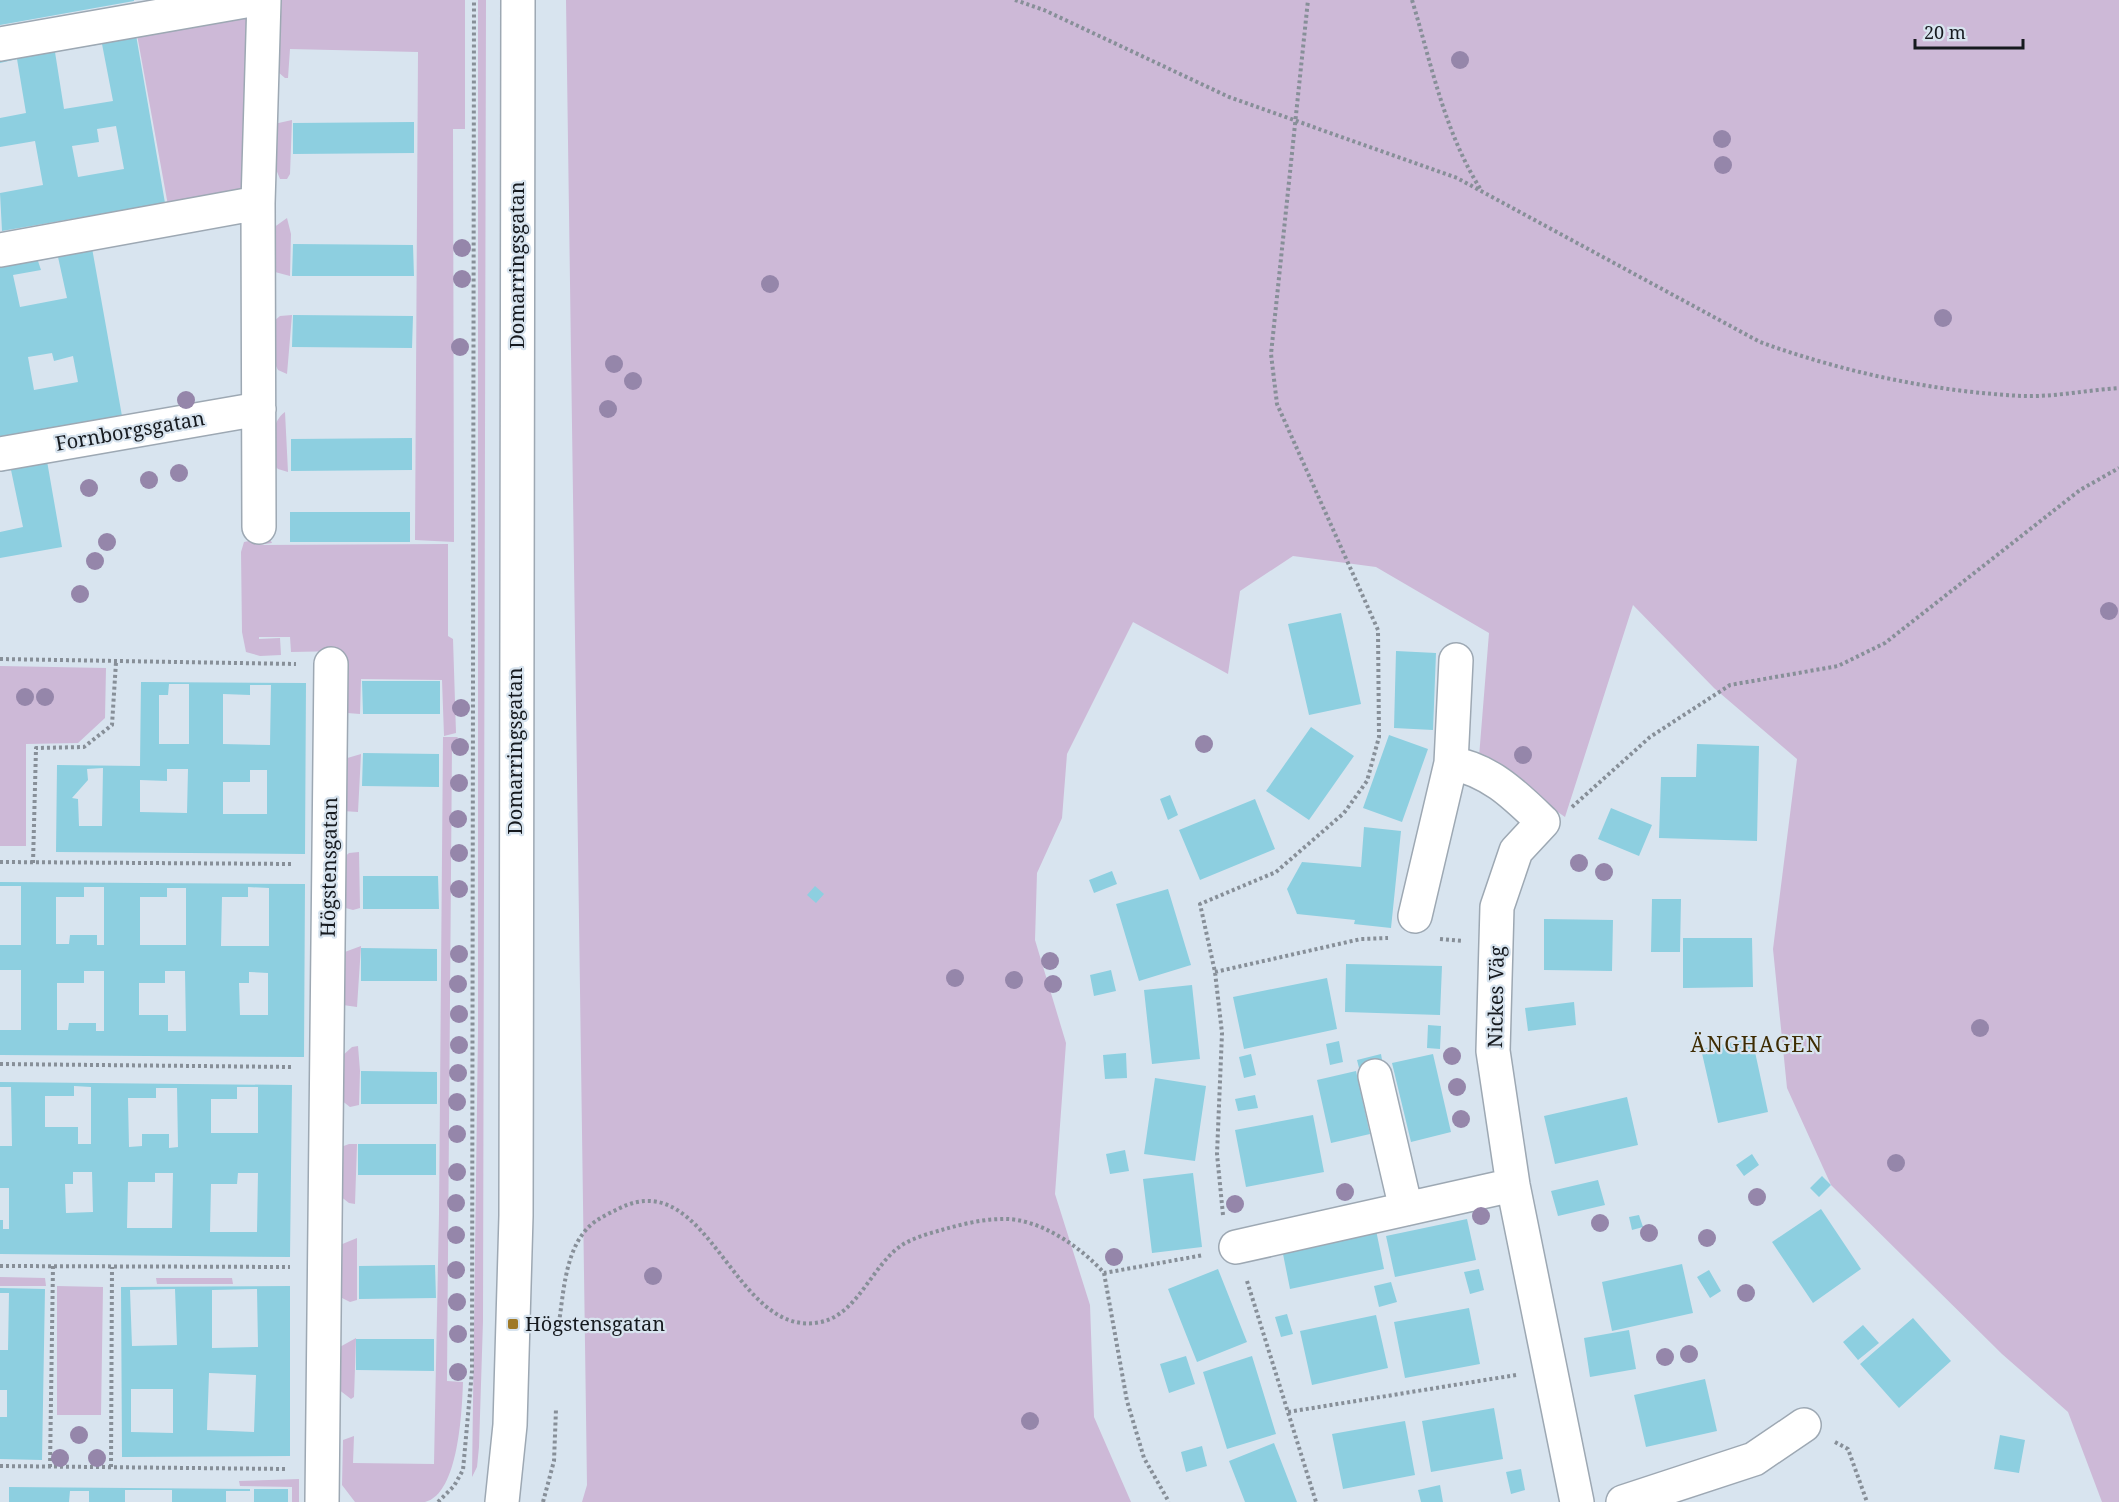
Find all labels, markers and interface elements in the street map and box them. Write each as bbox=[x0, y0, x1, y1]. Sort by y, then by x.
scale bar bbox=[1915, 12, 2023, 50]
text: 20 m bbox=[1924, 20, 1966, 44]
street label: Domarringsgatan bbox=[503, 181, 530, 349]
street label: Fornborgsgatan bbox=[53, 404, 207, 457]
street label: Domarringsgatan bbox=[501, 667, 528, 835]
street label: Högstensgatan bbox=[314, 797, 343, 937]
street label: Nickes Väg bbox=[1481, 946, 1510, 1048]
district label: ÄNGHAGEN bbox=[1691, 1030, 1823, 1058]
place label: Högstensgatan bbox=[525, 1310, 665, 1337]
marker: Högstensgatan bbox=[506, 1317, 520, 1331]

